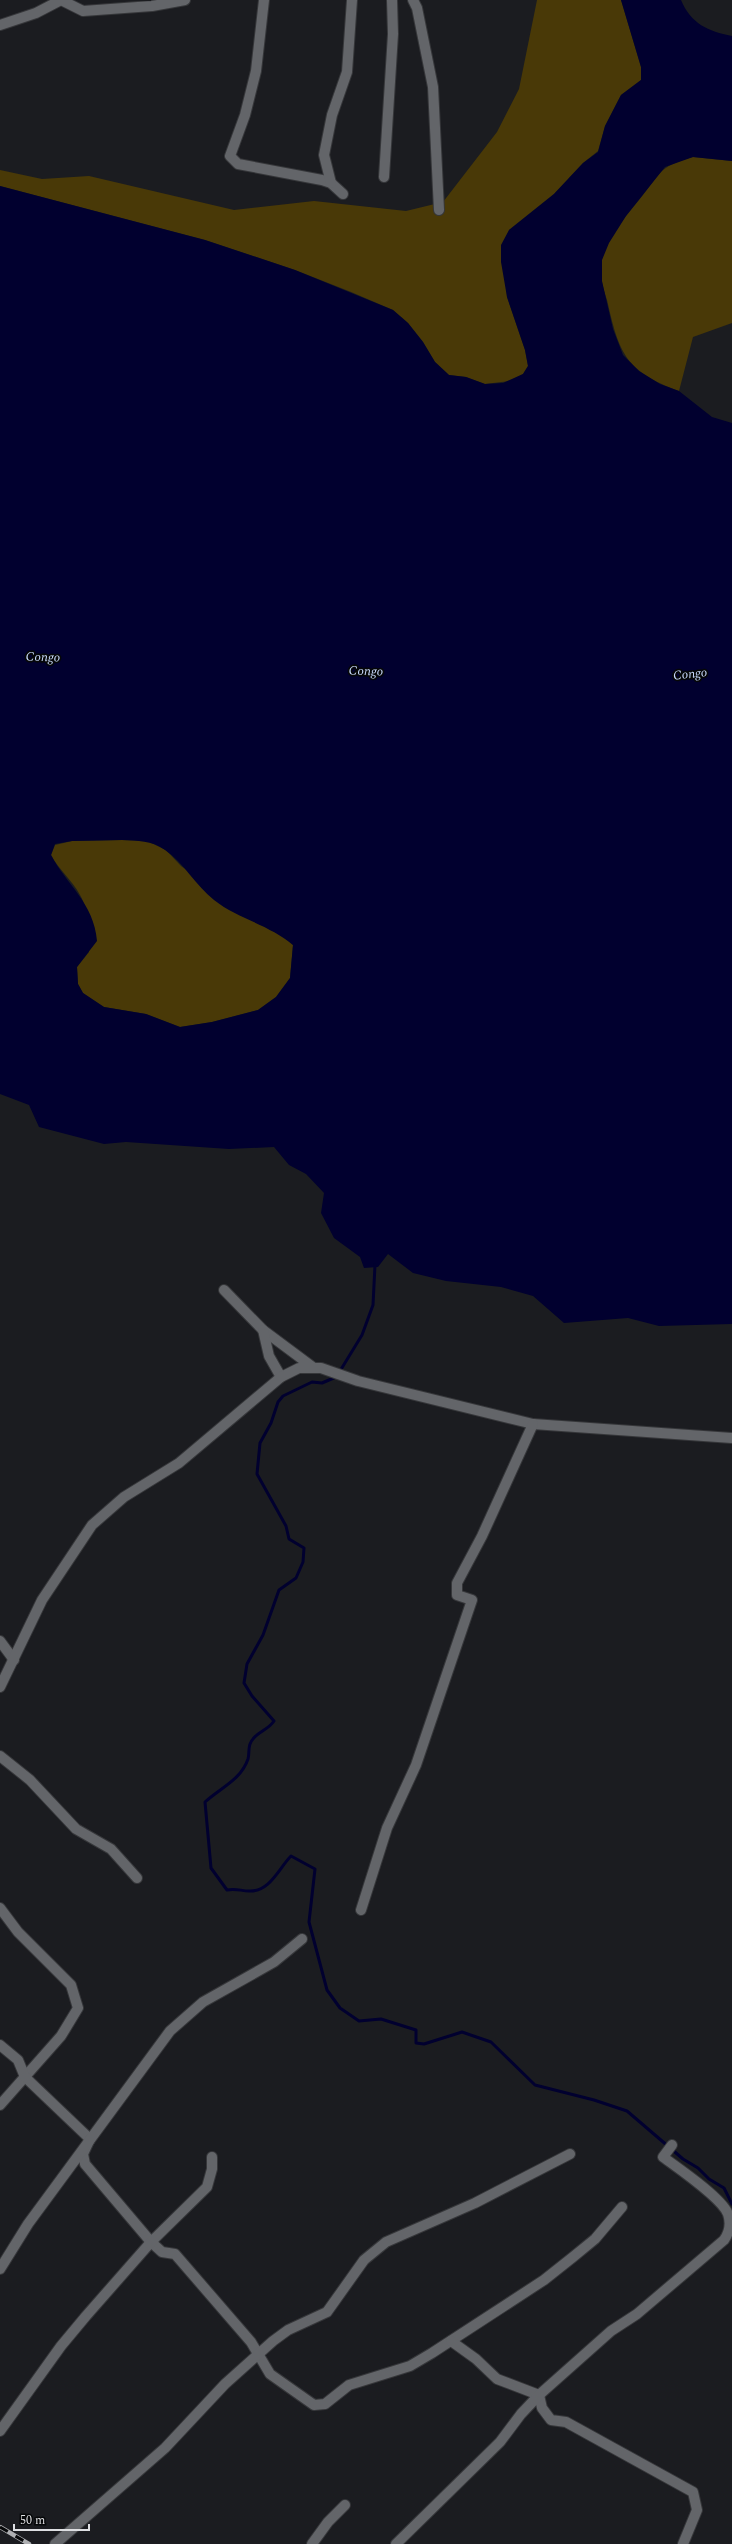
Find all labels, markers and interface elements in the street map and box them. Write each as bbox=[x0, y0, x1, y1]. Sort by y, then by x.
water label: Congo bbox=[25, 646, 61, 668]
water label: Congo bbox=[348, 660, 384, 682]
water label: Congo bbox=[672, 662, 708, 686]
scale bar bbox=[14, 2506, 89, 2532]
text: 50 m bbox=[20, 2511, 45, 2530]

